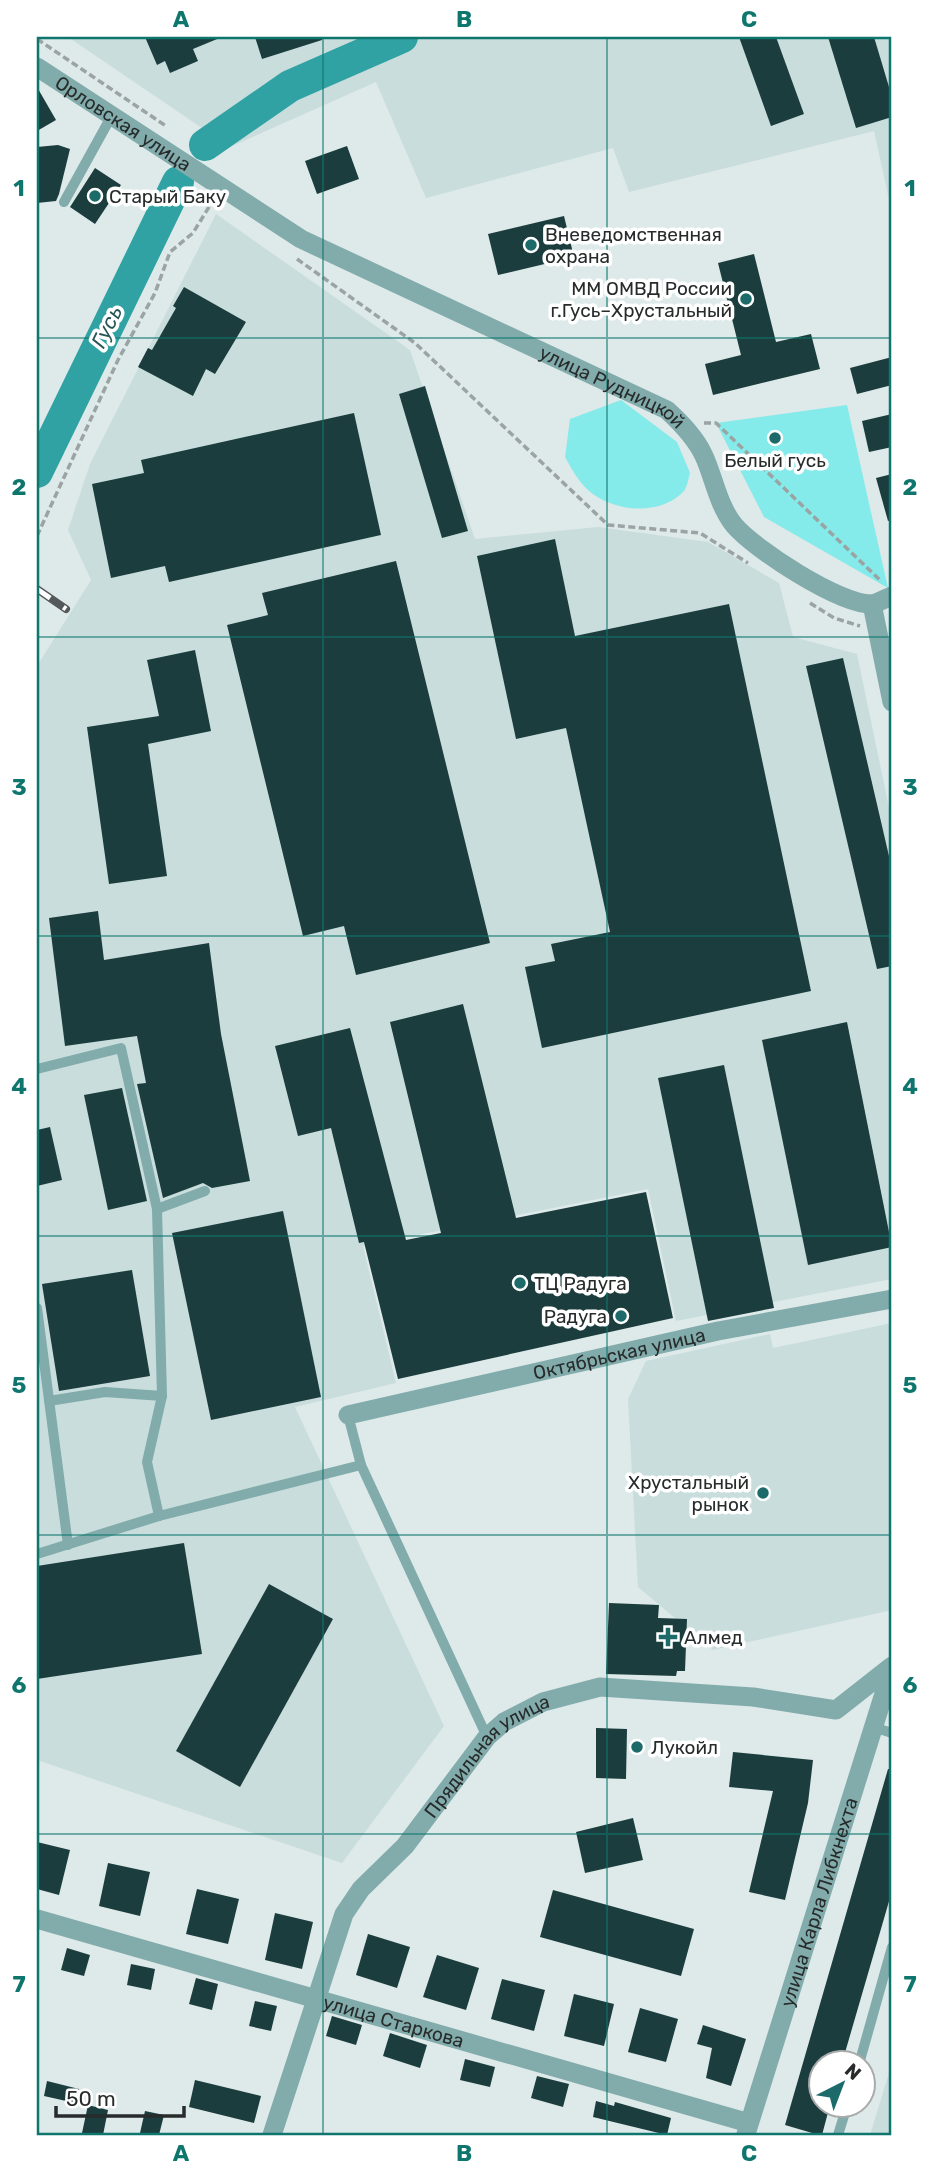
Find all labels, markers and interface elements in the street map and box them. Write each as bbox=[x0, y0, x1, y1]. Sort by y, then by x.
text: A bbox=[173, 5, 190, 33]
text: B bbox=[456, 5, 472, 33]
text: C bbox=[741, 5, 757, 33]
street label: Орловская улица bbox=[51, 71, 195, 176]
text: 1 bbox=[13, 174, 25, 202]
text: 1 bbox=[904, 174, 916, 202]
place label: Старый Баку bbox=[109, 185, 226, 208]
marker: Старый Баку bbox=[87, 188, 103, 204]
place label: Вневедомственная охрана bbox=[545, 223, 722, 268]
marker: Вневедомственная охрана bbox=[523, 237, 539, 253]
place label: ММ ОМВД России г.Гусь–Хрустальный bbox=[550, 277, 732, 322]
marker: ММ ОМВД России г.Гусь–Хрустальный bbox=[738, 291, 754, 307]
water label: Гусь bbox=[86, 302, 127, 352]
street label: улица Рудницкой bbox=[536, 341, 690, 433]
marker: Белый гусь bbox=[767, 430, 783, 446]
place label: Белый гусь bbox=[724, 449, 826, 472]
text: 2 bbox=[12, 473, 26, 501]
text: 2 bbox=[903, 473, 917, 501]
text: 3 bbox=[11, 773, 27, 801]
text: 3 bbox=[902, 773, 918, 801]
text: 4 bbox=[11, 1072, 27, 1100]
text: 4 bbox=[902, 1072, 918, 1100]
place label: ТЦ Радуга bbox=[534, 1272, 627, 1295]
marker: ТЦ Радуга bbox=[512, 1275, 528, 1291]
place label: Радуга bbox=[544, 1305, 607, 1328]
marker: Радуга bbox=[613, 1308, 629, 1324]
street label: Октябрьская улица bbox=[531, 1323, 708, 1385]
text: 5 bbox=[12, 1371, 27, 1399]
text: 5 bbox=[903, 1371, 918, 1399]
place label: Хрустальный рынок bbox=[628, 1471, 749, 1516]
marker: Хрустальный рынок bbox=[755, 1485, 771, 1501]
place label: Алмед bbox=[684, 1626, 743, 1649]
marker: Алмед bbox=[658, 1627, 678, 1647]
text: 6 bbox=[12, 1671, 27, 1699]
text: 6 bbox=[903, 1671, 918, 1699]
street label: Прядильная улица bbox=[419, 1690, 552, 1822]
place label: Лукойл bbox=[651, 1736, 718, 1759]
marker: Лукойл bbox=[629, 1739, 645, 1755]
street label: улица Карла Либкнехта bbox=[776, 1795, 863, 2010]
text: 7 bbox=[12, 1970, 26, 1998]
text: 7 bbox=[903, 1970, 917, 1998]
street label: улица Старкова bbox=[320, 1991, 467, 2053]
north arrow bbox=[806, 2050, 876, 2120]
text: N bbox=[840, 2059, 866, 2085]
scale bar bbox=[56, 2074, 184, 2118]
text: 50 m bbox=[66, 2086, 116, 2111]
text: A bbox=[173, 2139, 190, 2167]
text: B bbox=[456, 2139, 472, 2167]
text: C bbox=[741, 2139, 757, 2167]

